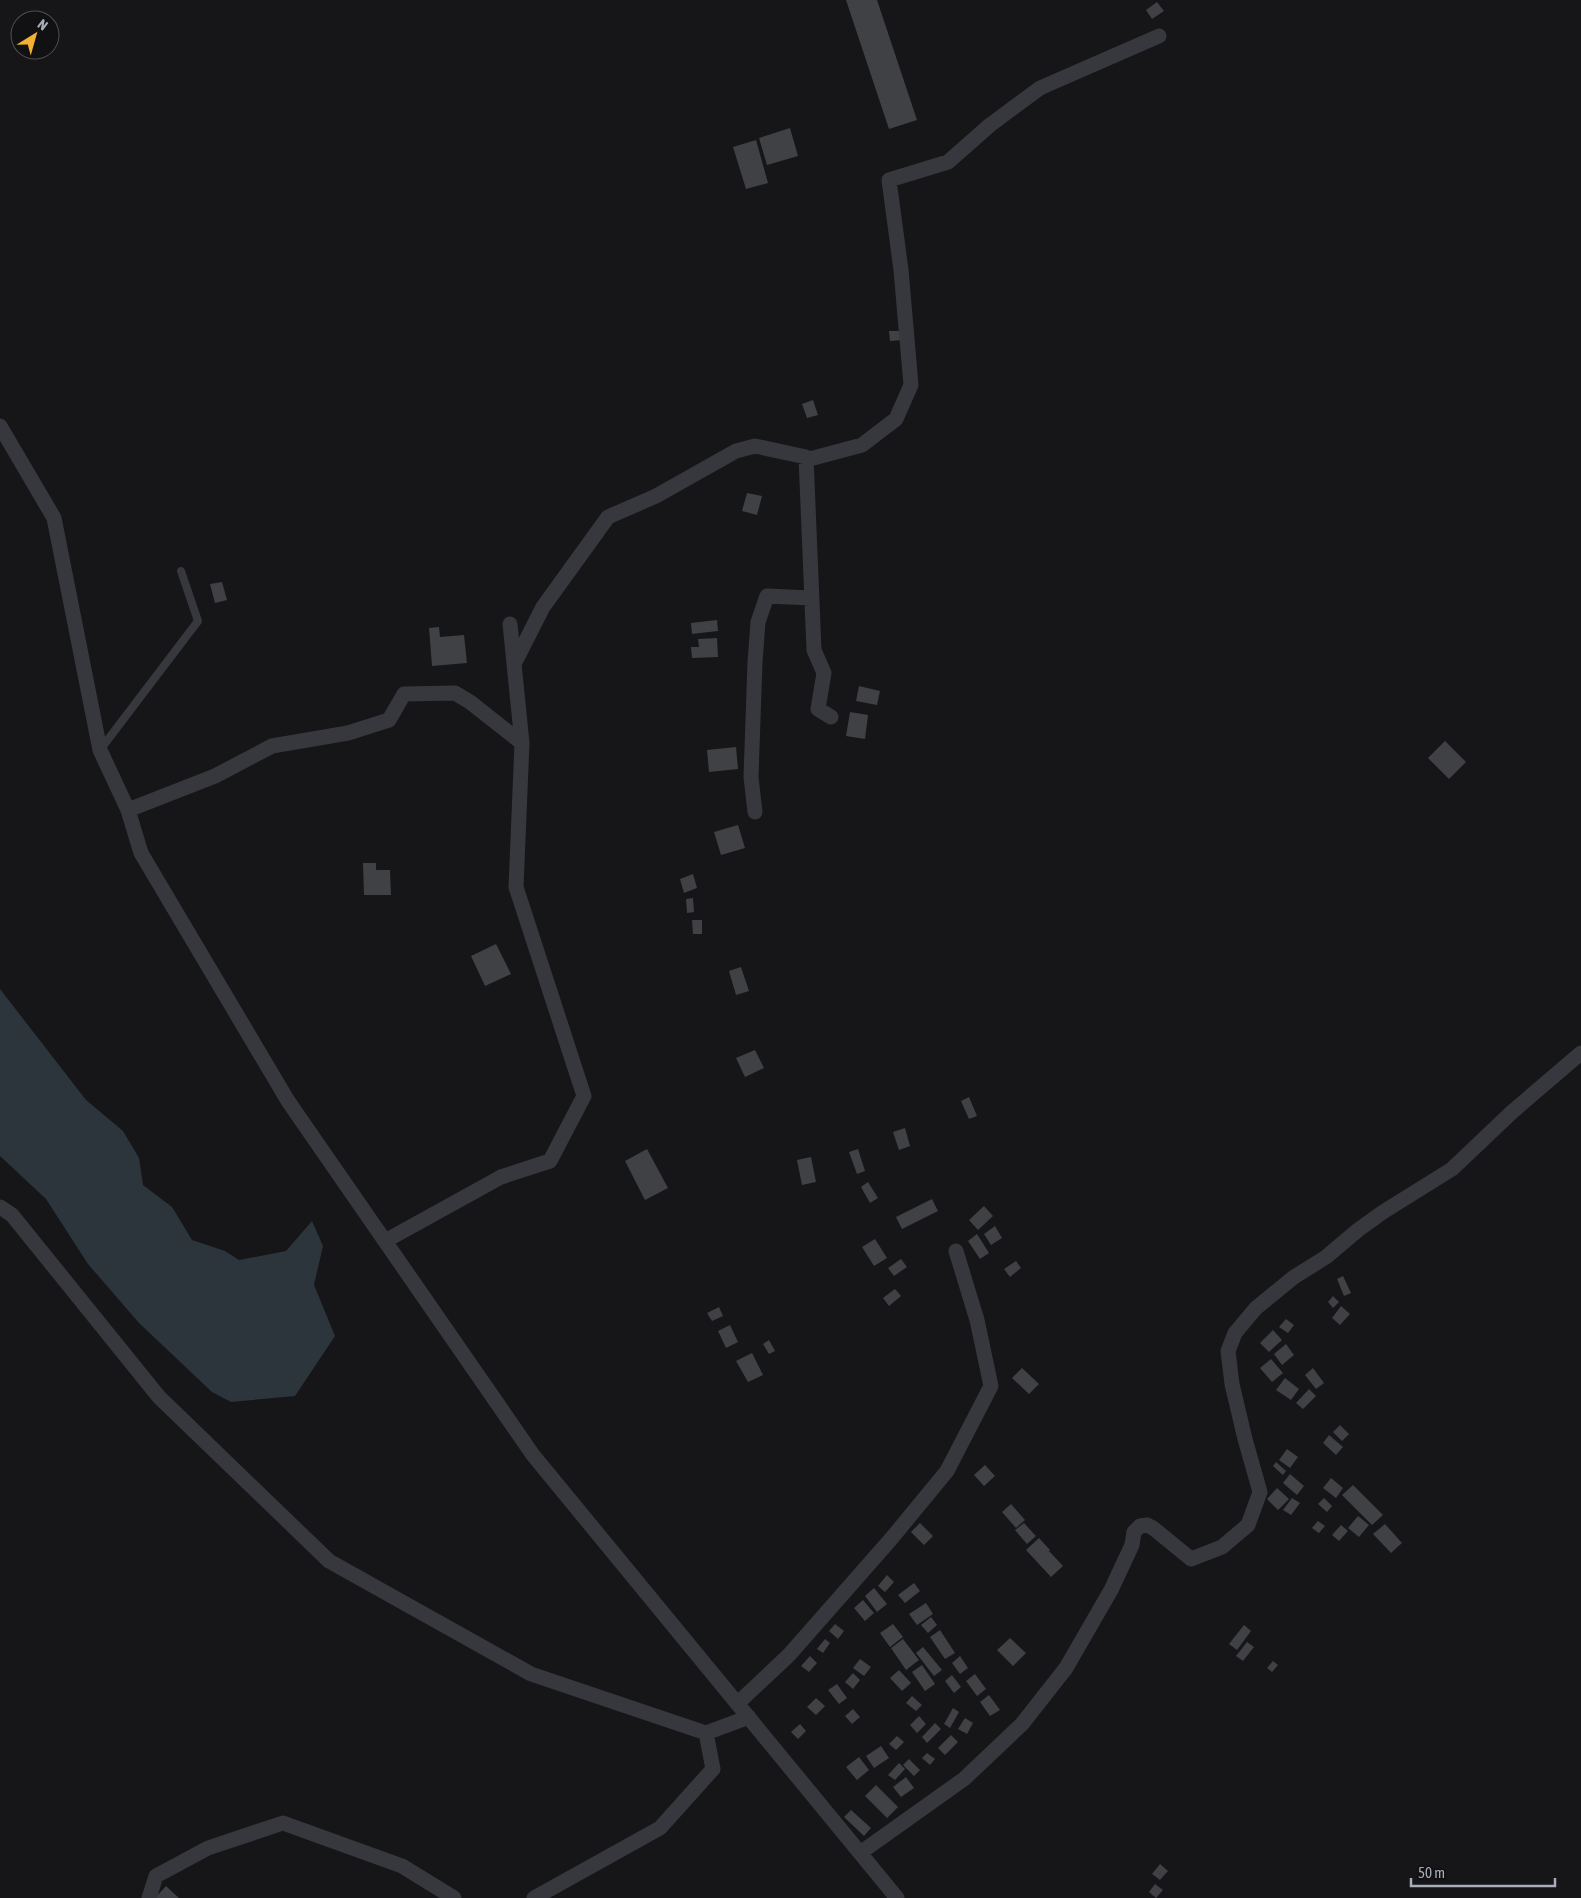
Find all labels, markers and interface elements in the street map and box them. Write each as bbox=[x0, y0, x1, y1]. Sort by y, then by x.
north arrow bbox=[10, 10, 60, 60]
text: N bbox=[35, 16, 51, 33]
scale bar bbox=[1411, 1856, 1555, 1888]
text: 50 m bbox=[1418, 1864, 1445, 1881]

